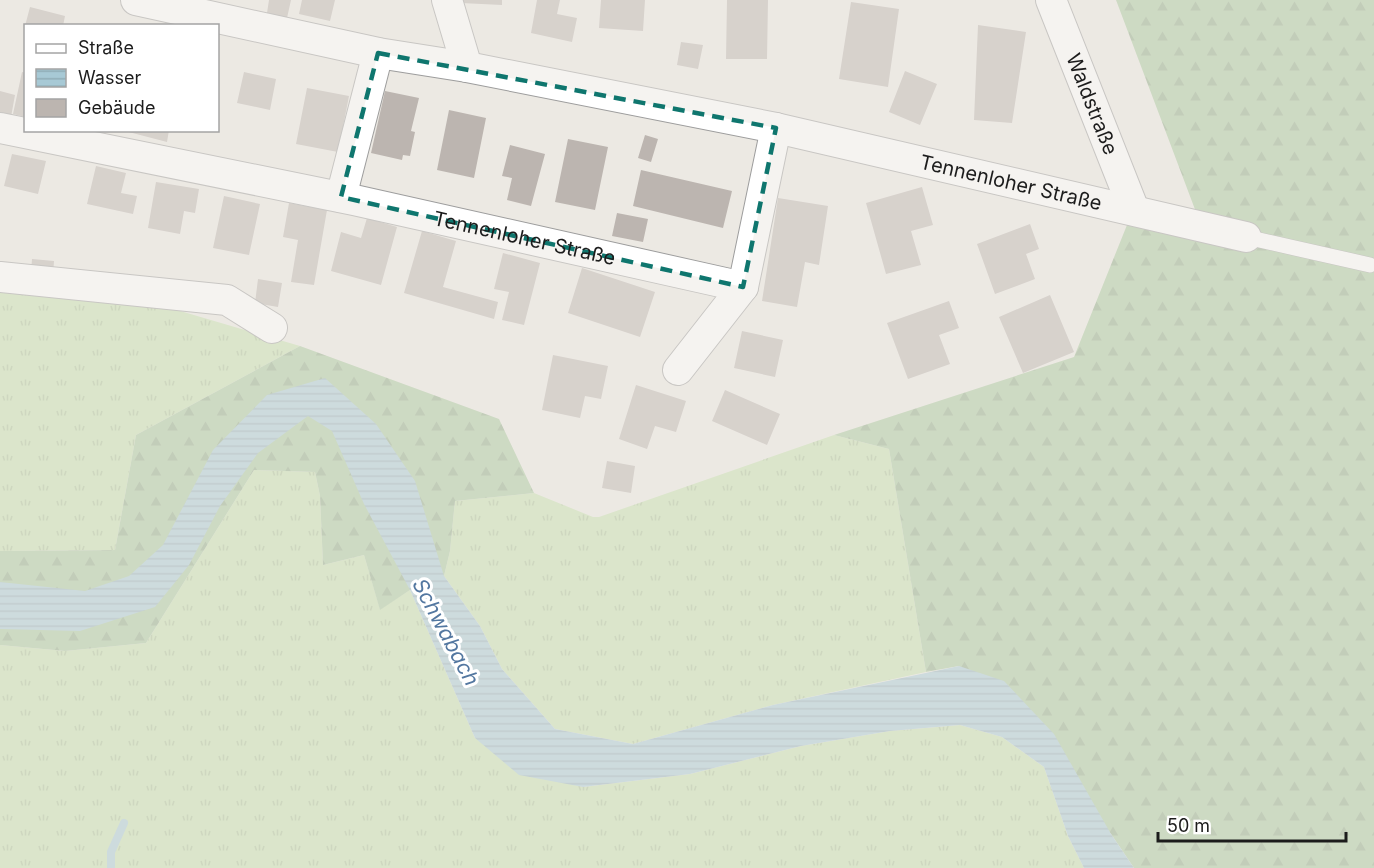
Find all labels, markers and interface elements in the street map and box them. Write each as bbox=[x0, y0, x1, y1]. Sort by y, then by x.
legend bbox=[24, 24, 219, 132]
text: Straße bbox=[78, 37, 134, 58]
street label: Waldstraße bbox=[1061, 50, 1123, 158]
text: Wasser bbox=[78, 67, 141, 88]
text: Gebäude bbox=[78, 97, 155, 118]
street label: Tennenloher Straße bbox=[918, 150, 1104, 215]
street label: Tennenloher Straße bbox=[431, 206, 618, 270]
water label: Schwabach bbox=[407, 574, 485, 690]
scale bar bbox=[1158, 805, 1346, 843]
text: 50 m bbox=[1167, 815, 1210, 836]

